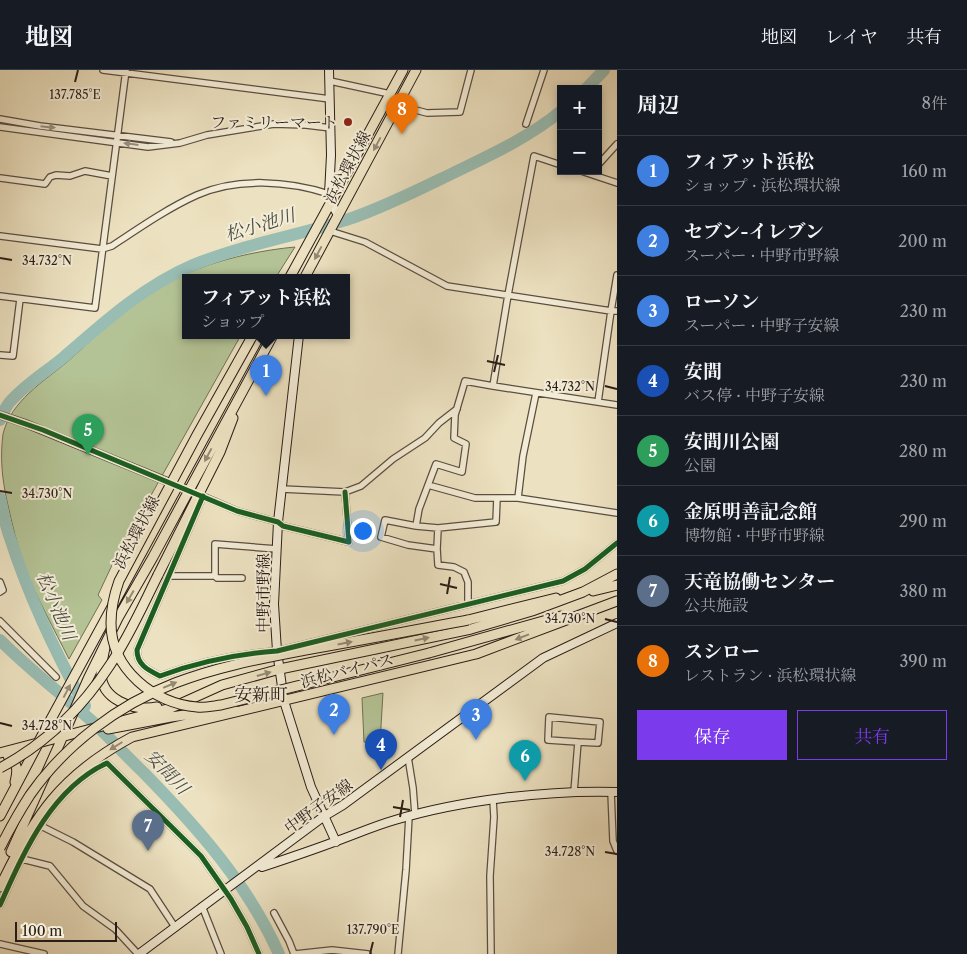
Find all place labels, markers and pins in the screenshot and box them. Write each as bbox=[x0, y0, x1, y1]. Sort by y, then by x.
pin: 8 bbox=[386, 93, 418, 134]
place label: ファミリーマート bbox=[210, 112, 338, 132]
marker: ファミリーマート bbox=[342, 116, 354, 128]
pin: 1 bbox=[250, 355, 282, 396]
pin: 5 bbox=[72, 414, 104, 455]
pin: 2 bbox=[318, 694, 350, 735]
pin: 3 bbox=[460, 699, 492, 740]
pin: 4 bbox=[365, 729, 397, 770]
pin: 6 bbox=[509, 740, 541, 781]
pin: 7 bbox=[132, 810, 164, 851]

